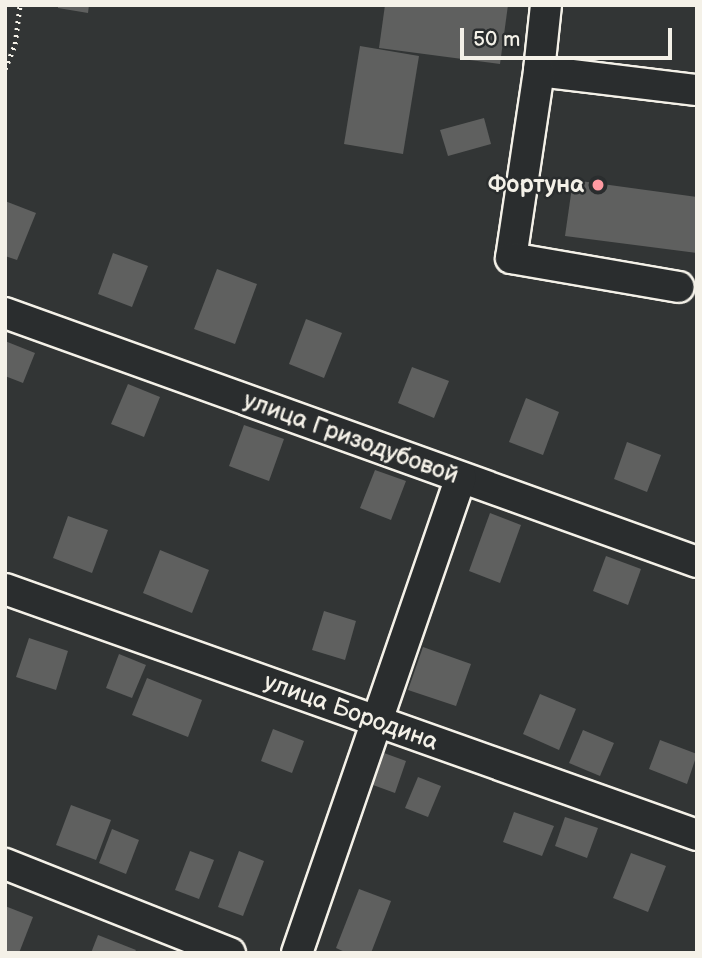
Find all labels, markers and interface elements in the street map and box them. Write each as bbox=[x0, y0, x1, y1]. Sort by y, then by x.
scale bar bbox=[464, 14, 676, 58]
text: 50 m bbox=[473, 27, 520, 52]
place label: Фортуна bbox=[488, 171, 584, 199]
marker: Фортуна bbox=[590, 177, 606, 193]
street label: улица Гризодубовой bbox=[240, 386, 462, 490]
street label: улица Бородина bbox=[260, 667, 442, 757]

